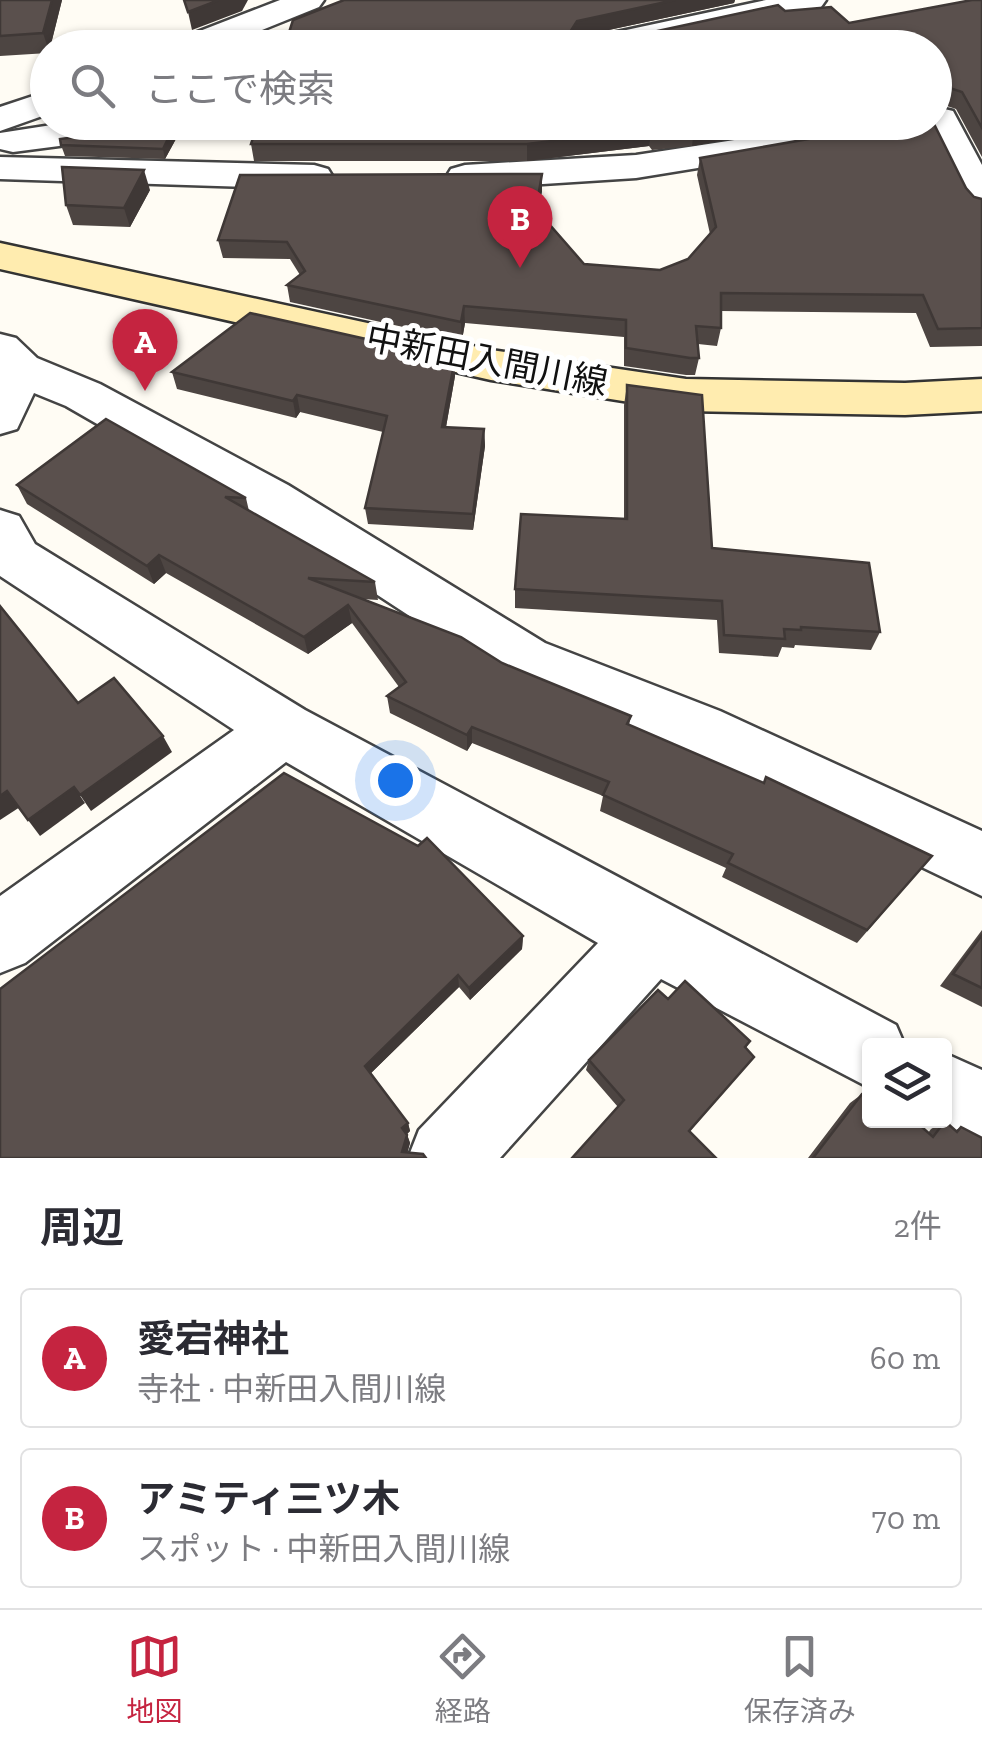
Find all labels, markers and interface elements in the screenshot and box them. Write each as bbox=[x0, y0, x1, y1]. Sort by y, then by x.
search box bbox=[30, 30, 952, 140]
icon: search bbox=[65, 58, 120, 113]
text: ここで検索 bbox=[145, 66, 335, 112]
pin: B bbox=[488, 186, 552, 268]
pin: A bbox=[112, 308, 178, 391]
street label: 中新田入間川線 bbox=[363, 316, 611, 404]
your location bbox=[370, 755, 421, 806]
map controls bbox=[862, 1038, 952, 1128]
button: layers bbox=[862, 1038, 952, 1128]
text: 周辺 bbox=[40, 1202, 124, 1253]
text: 2件 bbox=[894, 1207, 942, 1245]
text: 愛宕神社 bbox=[137, 1316, 289, 1362]
text: A bbox=[64, 1339, 85, 1377]
text: 60 m bbox=[870, 1339, 940, 1377]
text: 寺社 · 中新田入間川線 bbox=[137, 1370, 447, 1408]
text: アミティ三ツ木 bbox=[137, 1476, 400, 1522]
text: B bbox=[65, 1499, 84, 1537]
text: 70 m bbox=[872, 1499, 940, 1537]
text: スポット · 中新田入間川線 bbox=[137, 1530, 511, 1568]
tab: 地図 bbox=[126, 1629, 182, 1729]
tab: 経路 bbox=[435, 1629, 491, 1729]
tab: 保存済み bbox=[744, 1629, 856, 1729]

